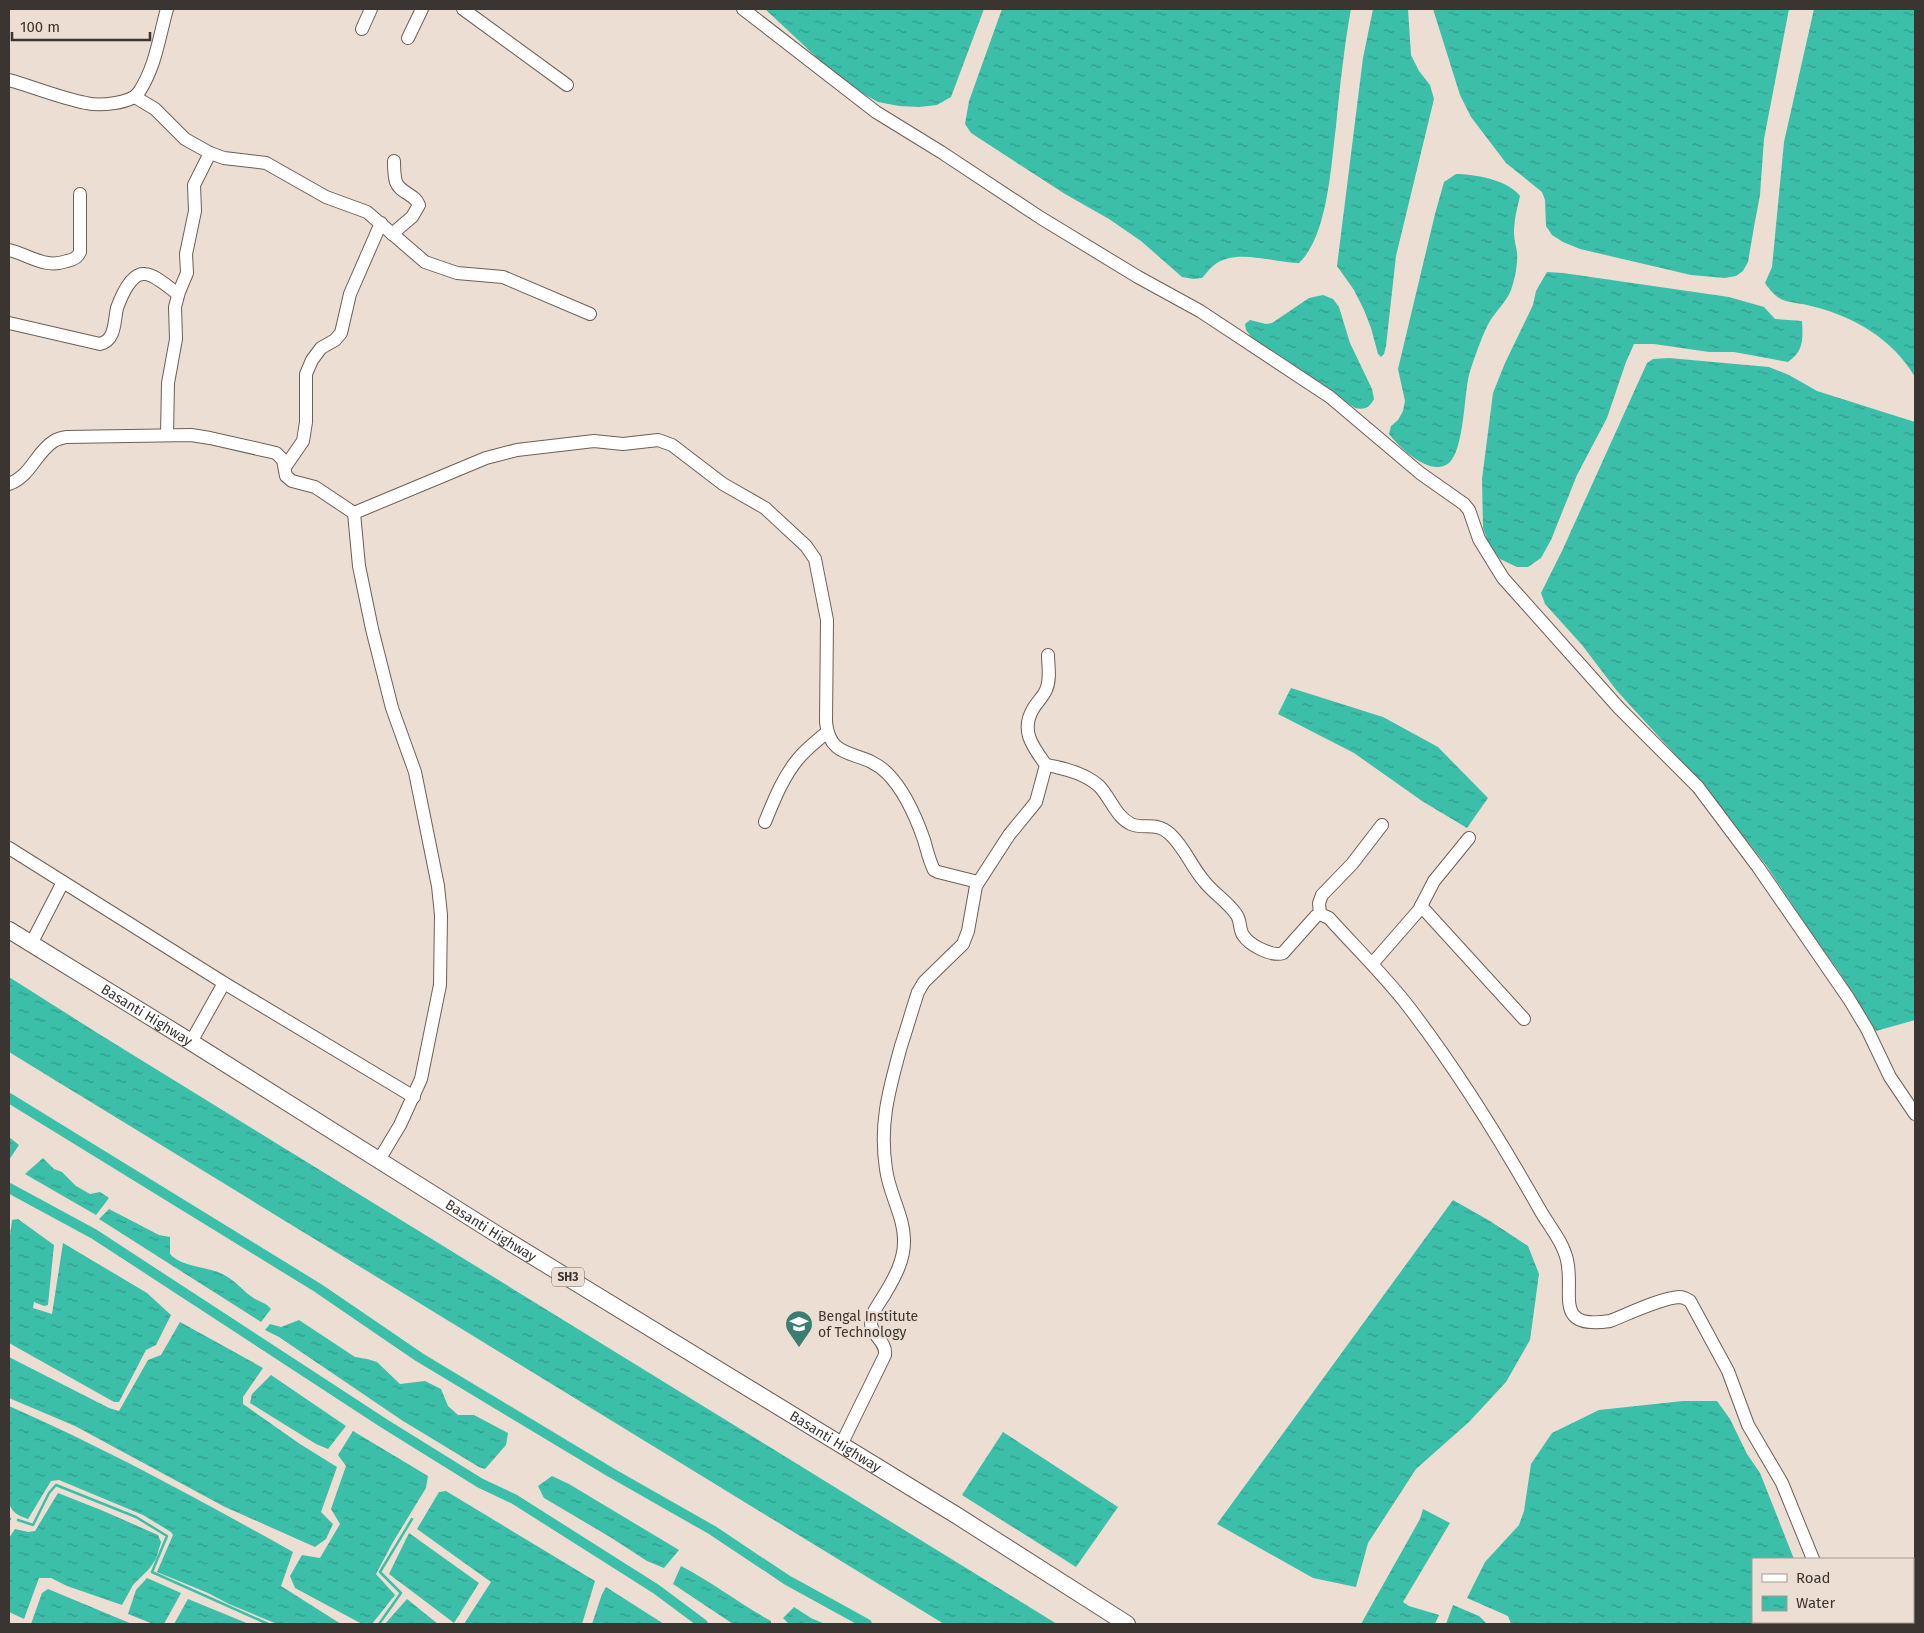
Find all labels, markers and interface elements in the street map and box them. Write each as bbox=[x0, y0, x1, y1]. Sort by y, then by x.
scale bar bbox=[12, 10, 150, 42]
text: 100 m bbox=[20, 18, 60, 36]
street label: Basanti Highway bbox=[98, 981, 196, 1050]
street label: Basanti Highway bbox=[442, 1196, 540, 1266]
road number: SH3 bbox=[552, 1268, 584, 1286]
place label: Bengal Institute of Technology bbox=[818, 1308, 918, 1341]
school or university icon: Bengal Institute of Technology bbox=[784, 1309, 814, 1348]
street label: Basanti Highway bbox=[786, 1407, 884, 1476]
legend bbox=[1752, 1558, 1914, 1623]
text: Road bbox=[1796, 1569, 1831, 1587]
text: Water bbox=[1796, 1594, 1835, 1612]

